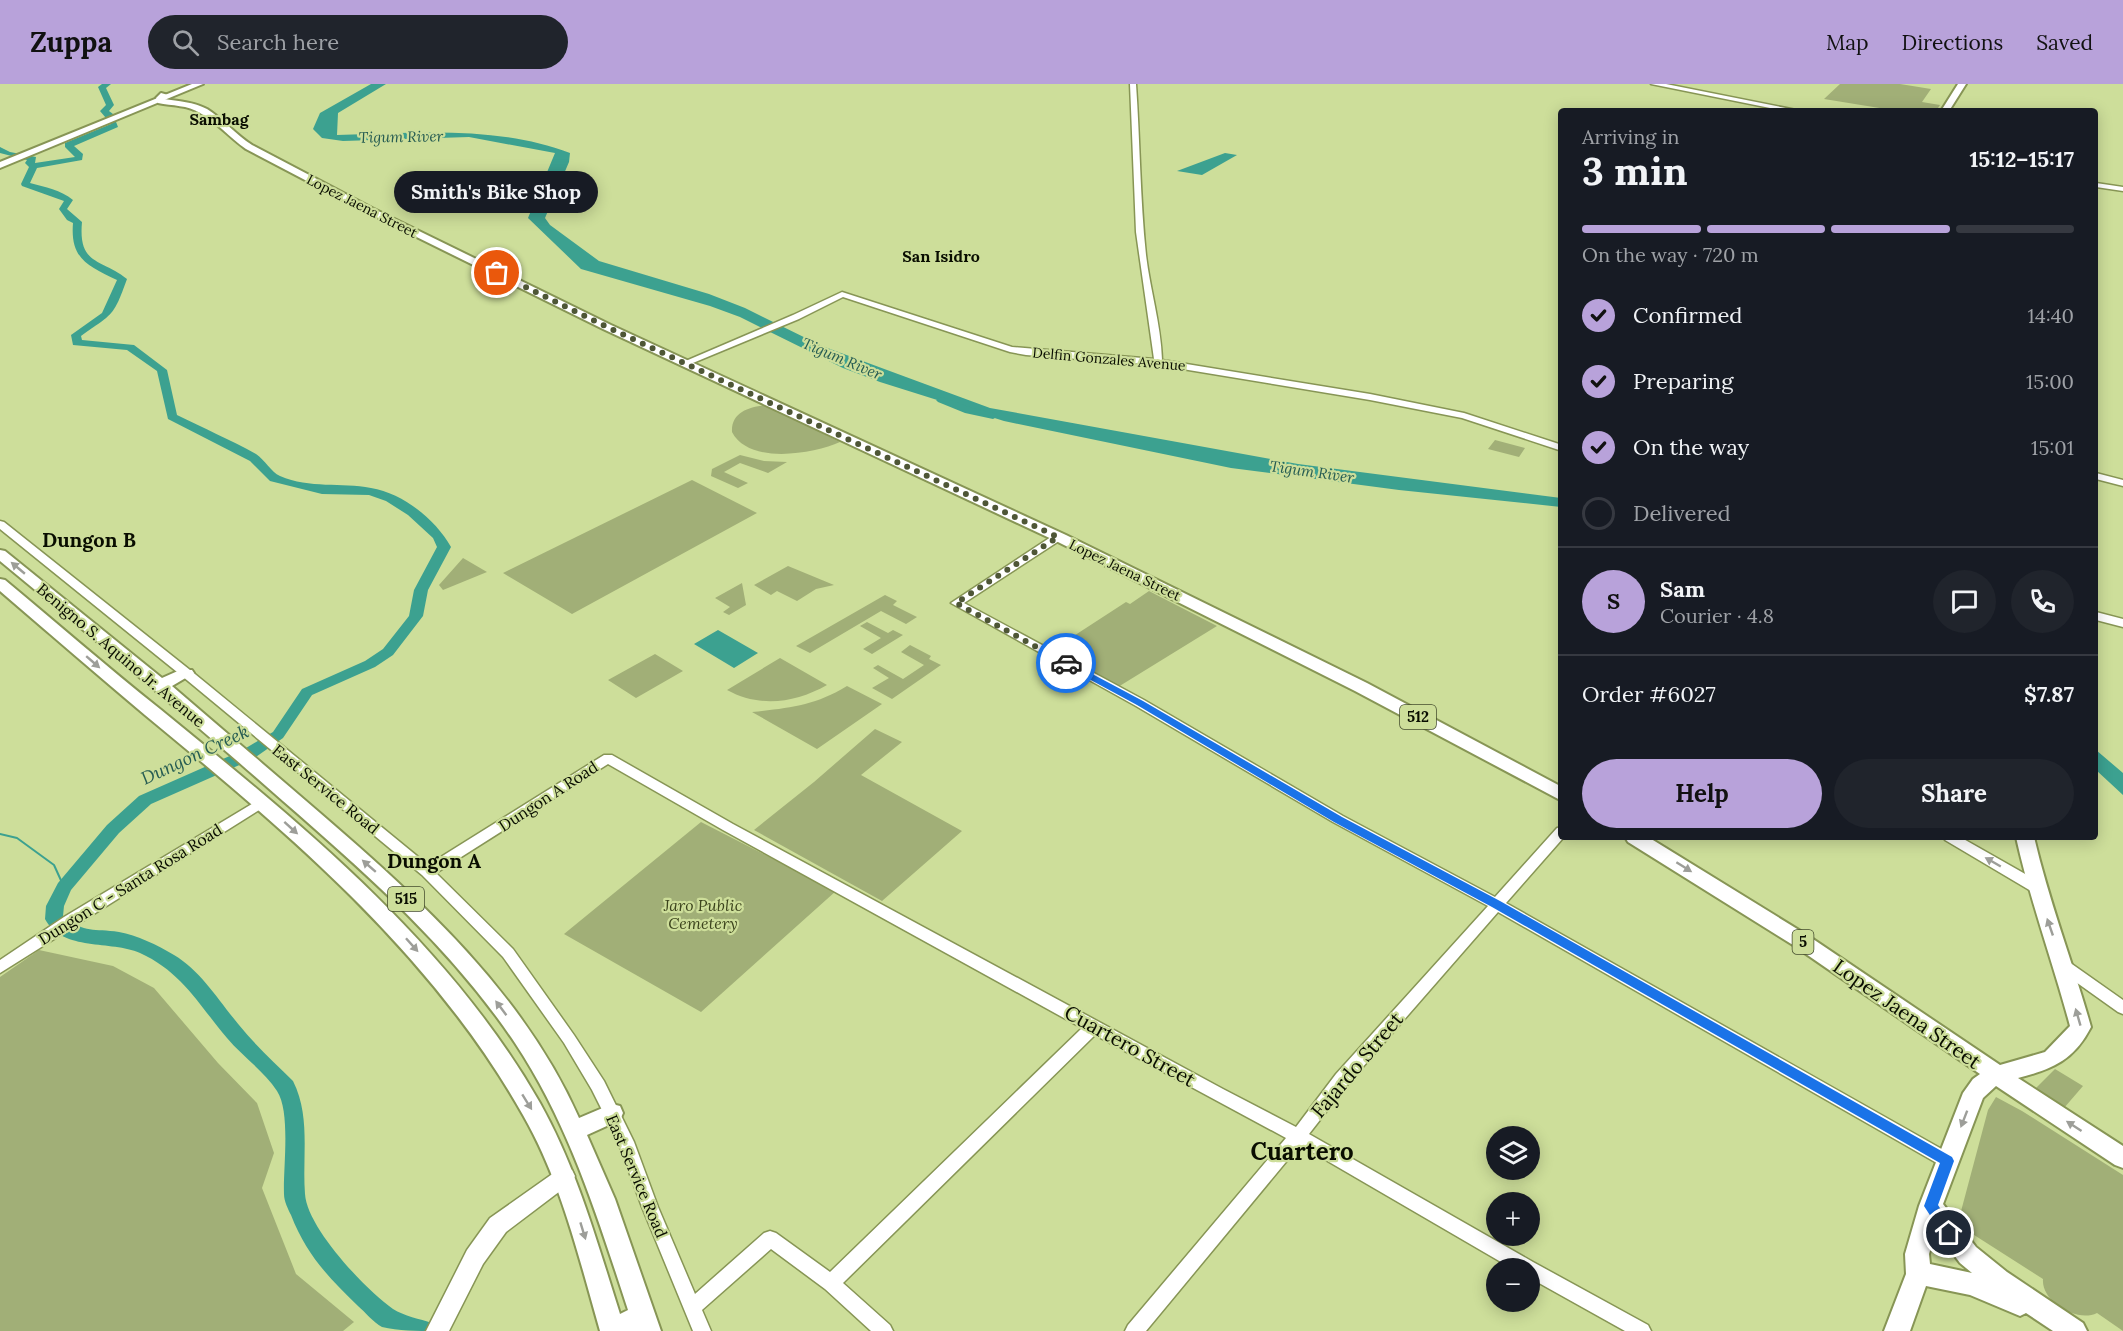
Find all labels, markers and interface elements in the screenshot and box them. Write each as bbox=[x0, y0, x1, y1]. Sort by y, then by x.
search box bbox=[148, 15, 568, 69]
text: Zuppa bbox=[30, 24, 112, 60]
icon: search bbox=[169, 26, 202, 59]
text: Search here bbox=[217, 28, 339, 56]
text: Map bbox=[1826, 29, 1869, 56]
text: Directions bbox=[1902, 29, 2003, 56]
text: Saved bbox=[2036, 29, 2093, 56]
district label: Sambag bbox=[189, 109, 250, 129]
text: Arriving in bbox=[1582, 124, 1679, 149]
water label: Tigum River bbox=[358, 126, 444, 147]
text: 15:12–15:17 bbox=[1969, 145, 2074, 173]
text: 3 min bbox=[1582, 146, 1688, 196]
street label: Lopez Jaena Street bbox=[304, 170, 421, 242]
callout: Smith's Bike Shop bbox=[395, 171, 599, 213]
text: Smith's Bike Shop bbox=[411, 179, 581, 204]
text: On the way · 720 m bbox=[1582, 242, 1759, 267]
district label: San Isidro bbox=[902, 246, 980, 266]
pin bbox=[471, 247, 522, 298]
icon: bag bbox=[480, 256, 513, 289]
icon: check bbox=[1582, 299, 1615, 332]
text: Confirmed bbox=[1633, 301, 1742, 329]
text: 14:40 bbox=[2028, 303, 2074, 328]
water label: Tigum River bbox=[800, 333, 885, 384]
street label: Delfin Gonzales Avenue bbox=[1032, 343, 1187, 375]
icon: check bbox=[1582, 365, 1615, 398]
text: Preparing bbox=[1633, 367, 1733, 395]
text: 15:00 bbox=[2026, 369, 2074, 394]
icon: check bbox=[1582, 431, 1615, 464]
text: On the way bbox=[1633, 433, 1749, 461]
text: 15:01 bbox=[2031, 435, 2074, 460]
water label: Tigum River bbox=[1269, 456, 1355, 487]
text: Delivered bbox=[1633, 499, 1731, 527]
district label: Dungon B bbox=[42, 527, 136, 552]
street label: Lopez Jaena Street bbox=[1066, 535, 1184, 605]
one-way arrow bbox=[10, 563, 25, 575]
button: chat bbox=[1933, 570, 1996, 633]
button: phone bbox=[2011, 570, 2074, 633]
text: Sam bbox=[1660, 575, 1705, 603]
street label: Benigno S. Aquino Jr. Avenue bbox=[33, 579, 209, 731]
text: S bbox=[1607, 587, 1620, 615]
text: Courier · 4.8 bbox=[1660, 603, 1774, 628]
courier bbox=[1036, 633, 1096, 693]
icon: car bbox=[1050, 647, 1083, 680]
one-way arrow bbox=[85, 655, 100, 668]
text: Order #6027 bbox=[1582, 680, 1716, 708]
text: $7.87 bbox=[2024, 680, 2074, 708]
road number: 512 bbox=[1400, 705, 1436, 729]
water label: Dungon Creek bbox=[137, 720, 252, 790]
street label: East Service Road bbox=[268, 740, 384, 839]
street label: Dungon A Road bbox=[495, 756, 602, 836]
button: Help bbox=[1582, 759, 1822, 828]
button: Share bbox=[1834, 759, 2074, 828]
street label: Dungon C - Santa Rosa Road bbox=[35, 819, 226, 949]
one-way arrow bbox=[283, 821, 298, 834]
district label: Dungon A bbox=[387, 848, 482, 873]
one-way arrow bbox=[1984, 857, 2001, 867]
one-way arrow bbox=[362, 860, 377, 873]
one-way arrow bbox=[1676, 862, 1693, 873]
road number: 515 bbox=[388, 887, 424, 911]
park label: Jaro Public Cemetery bbox=[663, 895, 742, 933]
one-way arrow bbox=[2044, 917, 2054, 935]
road number: 5 bbox=[1792, 930, 1814, 954]
one-way arrow bbox=[405, 937, 418, 952]
street label: Lopez Jaena Street bbox=[1829, 953, 1986, 1074]
street label: Cuartero Street bbox=[1060, 999, 1200, 1092]
one-way arrow bbox=[496, 1001, 508, 1016]
street label: Fajardo Street bbox=[1305, 1007, 1408, 1123]
one-way arrow bbox=[2073, 1007, 2082, 1025]
one-way arrow bbox=[522, 1094, 533, 1110]
street label: East Service Road bbox=[602, 1111, 672, 1241]
one-way arrow bbox=[1958, 1111, 1968, 1129]
one-way arrow bbox=[2066, 1121, 2082, 1132]
map controls bbox=[1486, 1126, 1540, 1312]
button: layers bbox=[1486, 1126, 1540, 1180]
district label: Cuartero bbox=[1250, 1136, 1354, 1167]
button: + bbox=[1486, 1192, 1540, 1246]
pin bbox=[1923, 1207, 1974, 1258]
icon: home bbox=[1932, 1216, 1965, 1249]
one-way arrow bbox=[579, 1222, 588, 1240]
button: − bbox=[1486, 1258, 1540, 1312]

